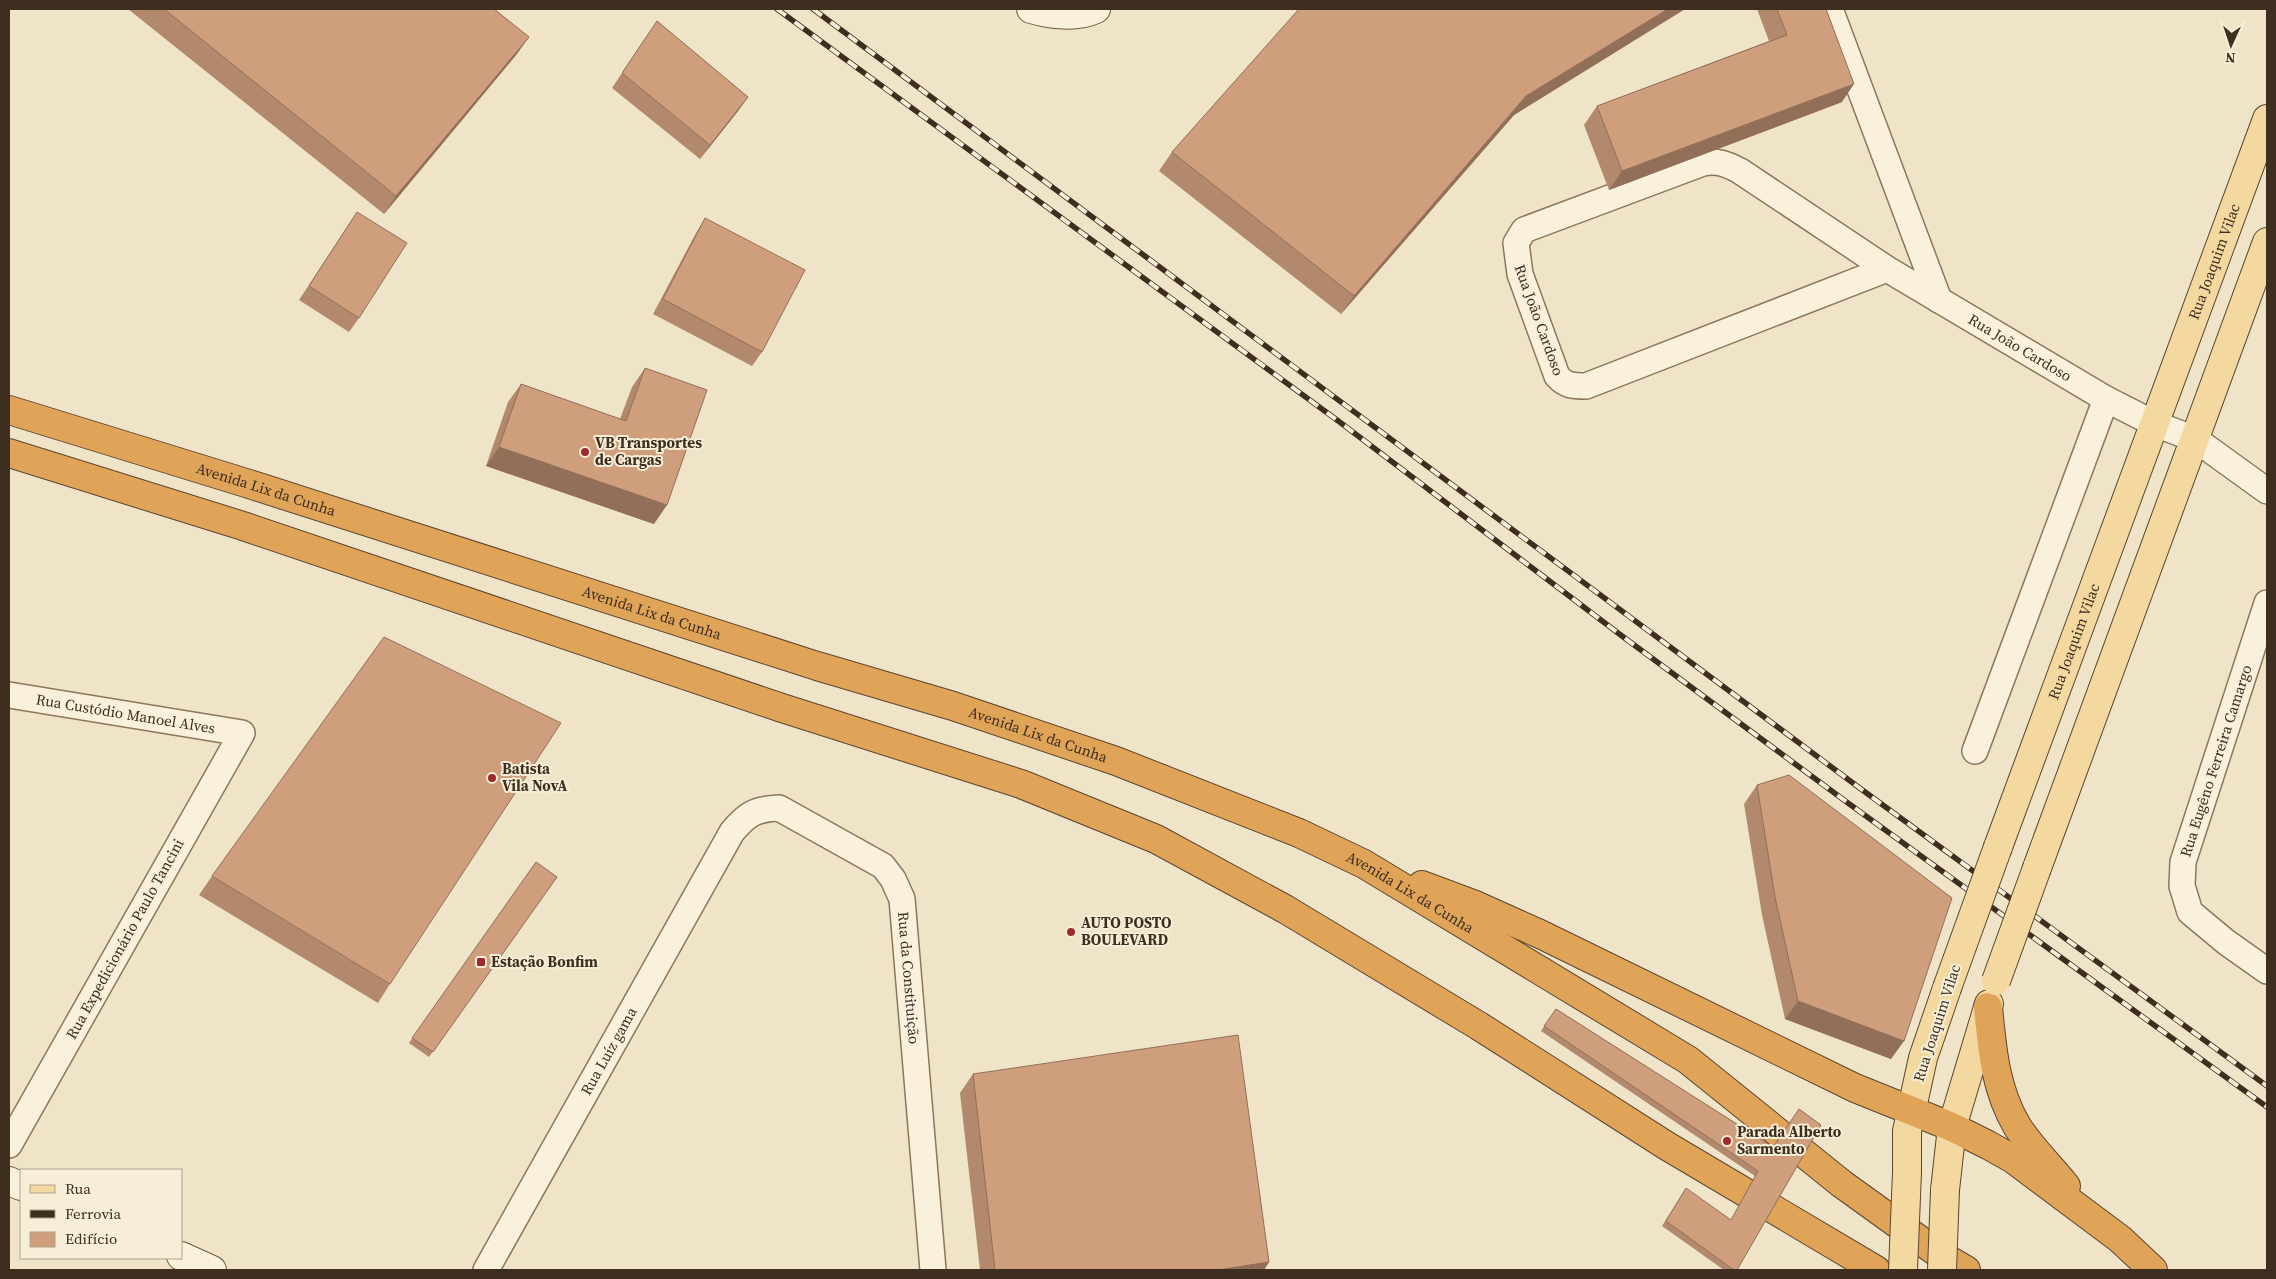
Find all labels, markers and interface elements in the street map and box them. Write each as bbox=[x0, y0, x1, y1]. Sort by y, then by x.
north arrow bbox=[2206, 20, 2256, 70]
text: N bbox=[2225, 48, 2236, 68]
street label: Rua Joaquim Vilac bbox=[2183, 201, 2245, 323]
street label: Rua João Cardoso bbox=[1510, 261, 1569, 378]
street label: Rua João Cardoso bbox=[1964, 309, 2076, 386]
place label: VB Transportes de Cargas bbox=[595, 432, 702, 470]
marker: VB Transportes de Cargas bbox=[579, 446, 591, 458]
street label: Avenida Lix da Cunha bbox=[194, 457, 339, 521]
street label: Avenida Lix da Cunha bbox=[579, 580, 725, 645]
street label: Rua Joaquim Vilac bbox=[2042, 580, 2104, 702]
street label: Rua Eugêno Ferreira Camargo bbox=[2174, 662, 2257, 860]
street label: Rua Custódio Manoel Alves bbox=[34, 689, 217, 738]
street label: Avenida Lix da Cunha bbox=[966, 701, 1111, 767]
place label: Batista Vila NovA bbox=[502, 758, 567, 796]
marker: Batista Vila NovA bbox=[486, 772, 498, 784]
street label: Rua Expedicionário Paulo Tancini bbox=[61, 835, 189, 1043]
street label: Avenida Lix da Cunha bbox=[1343, 846, 1478, 938]
street label: Rua da Constituição bbox=[893, 911, 925, 1045]
place label: AUTO POSTO BOULEVARD bbox=[1081, 912, 1172, 950]
marker: AUTO POSTO BOULEVARD bbox=[1065, 926, 1077, 938]
place label: Estação Bonfim bbox=[491, 951, 598, 972]
marker: Estação Bonfim bbox=[475, 956, 487, 968]
street label: Rua Joaquim Vilac bbox=[1908, 961, 1965, 1084]
street label: Rua Luíz gama bbox=[575, 1003, 642, 1099]
place label: Parada Alberto Sarmento bbox=[1737, 1121, 1842, 1159]
marker: Parada Alberto Sarmento bbox=[1721, 1135, 1733, 1147]
legend bbox=[20, 1169, 182, 1259]
text: Rua bbox=[65, 1178, 91, 1199]
text: Ferrovia bbox=[65, 1203, 122, 1224]
text: Edifício bbox=[65, 1228, 117, 1249]

